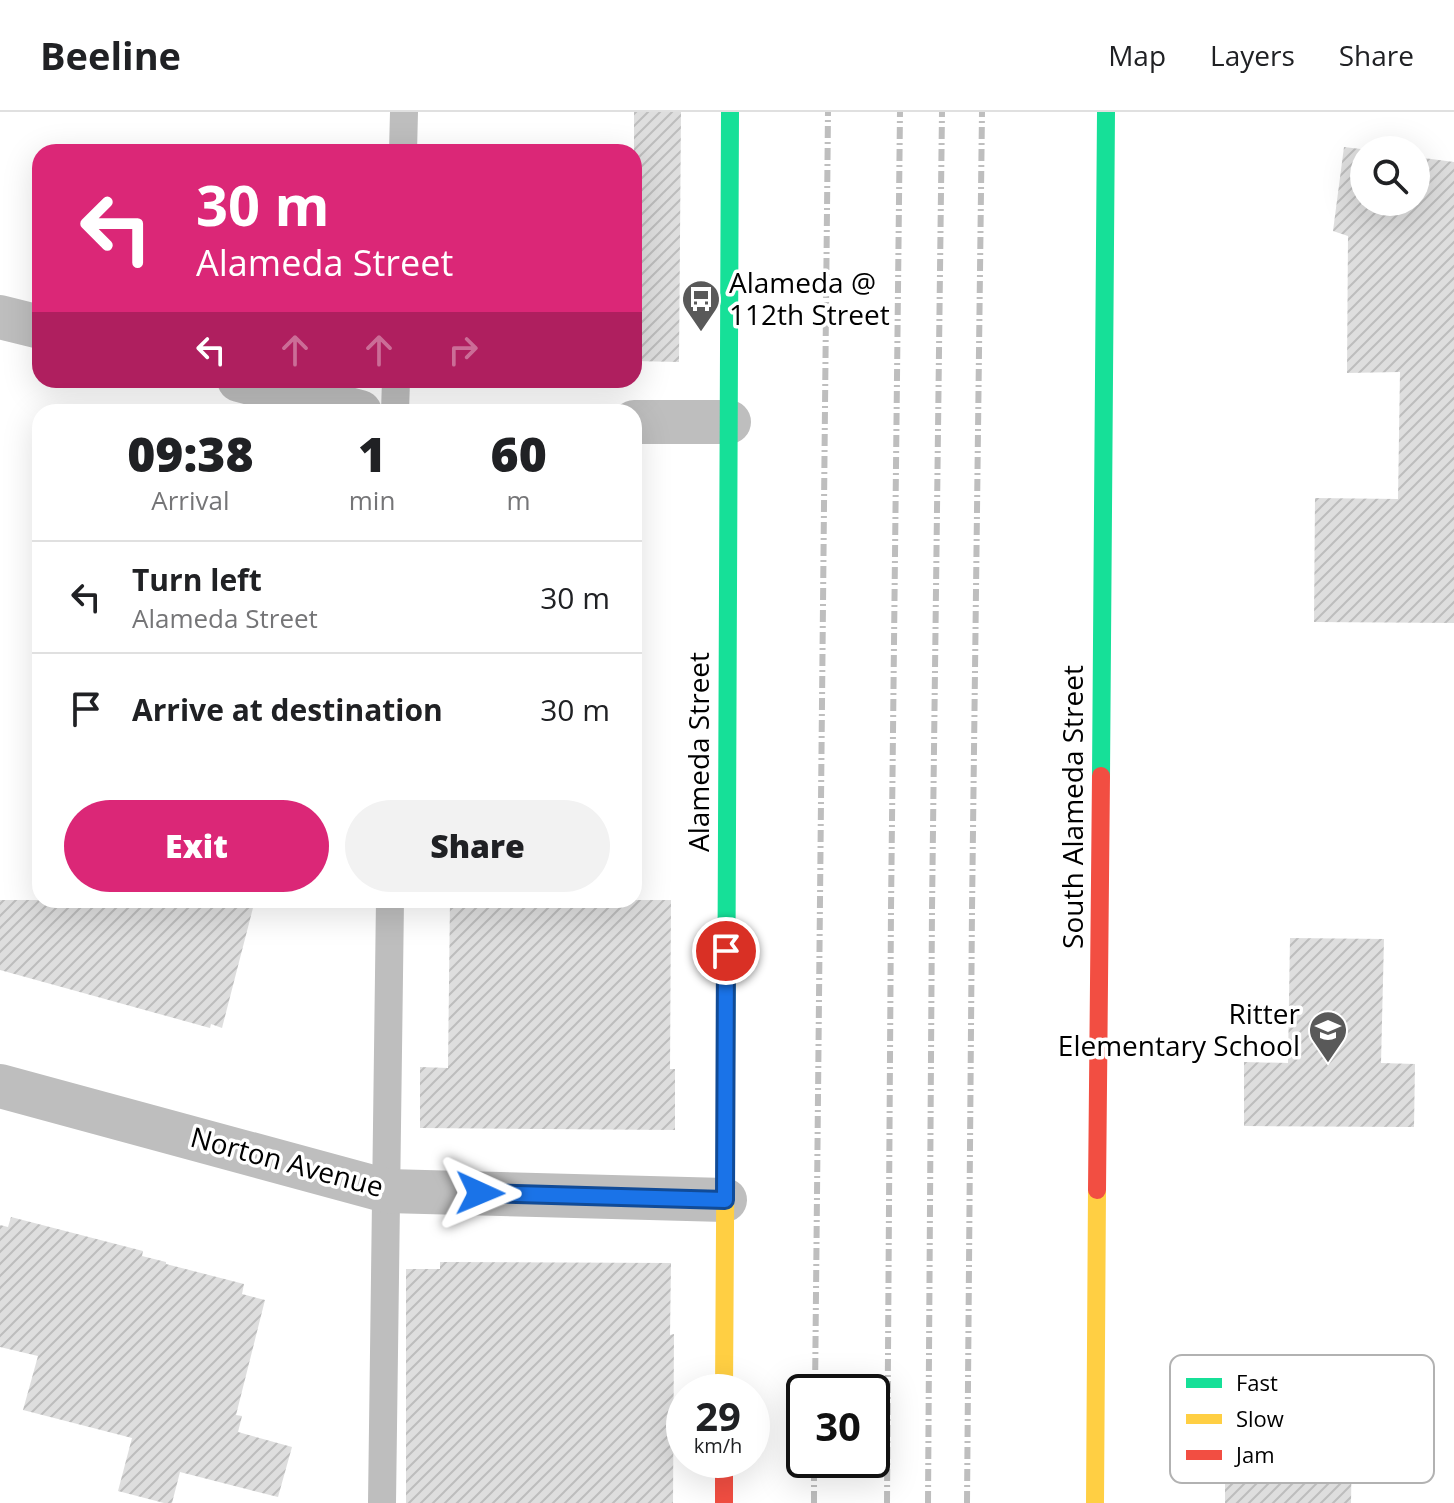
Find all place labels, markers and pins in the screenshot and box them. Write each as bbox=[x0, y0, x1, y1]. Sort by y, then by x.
place label: Alameda @ 112th Street bbox=[729, 263, 890, 333]
bus stop icon: Alameda @ 112th Street bbox=[680, 278, 722, 333]
pin bbox=[692, 917, 760, 985]
place label: Ritter Elementary School bbox=[1058, 994, 1301, 1064]
school or university icon: Ritter Elementary School bbox=[1307, 1009, 1349, 1064]

